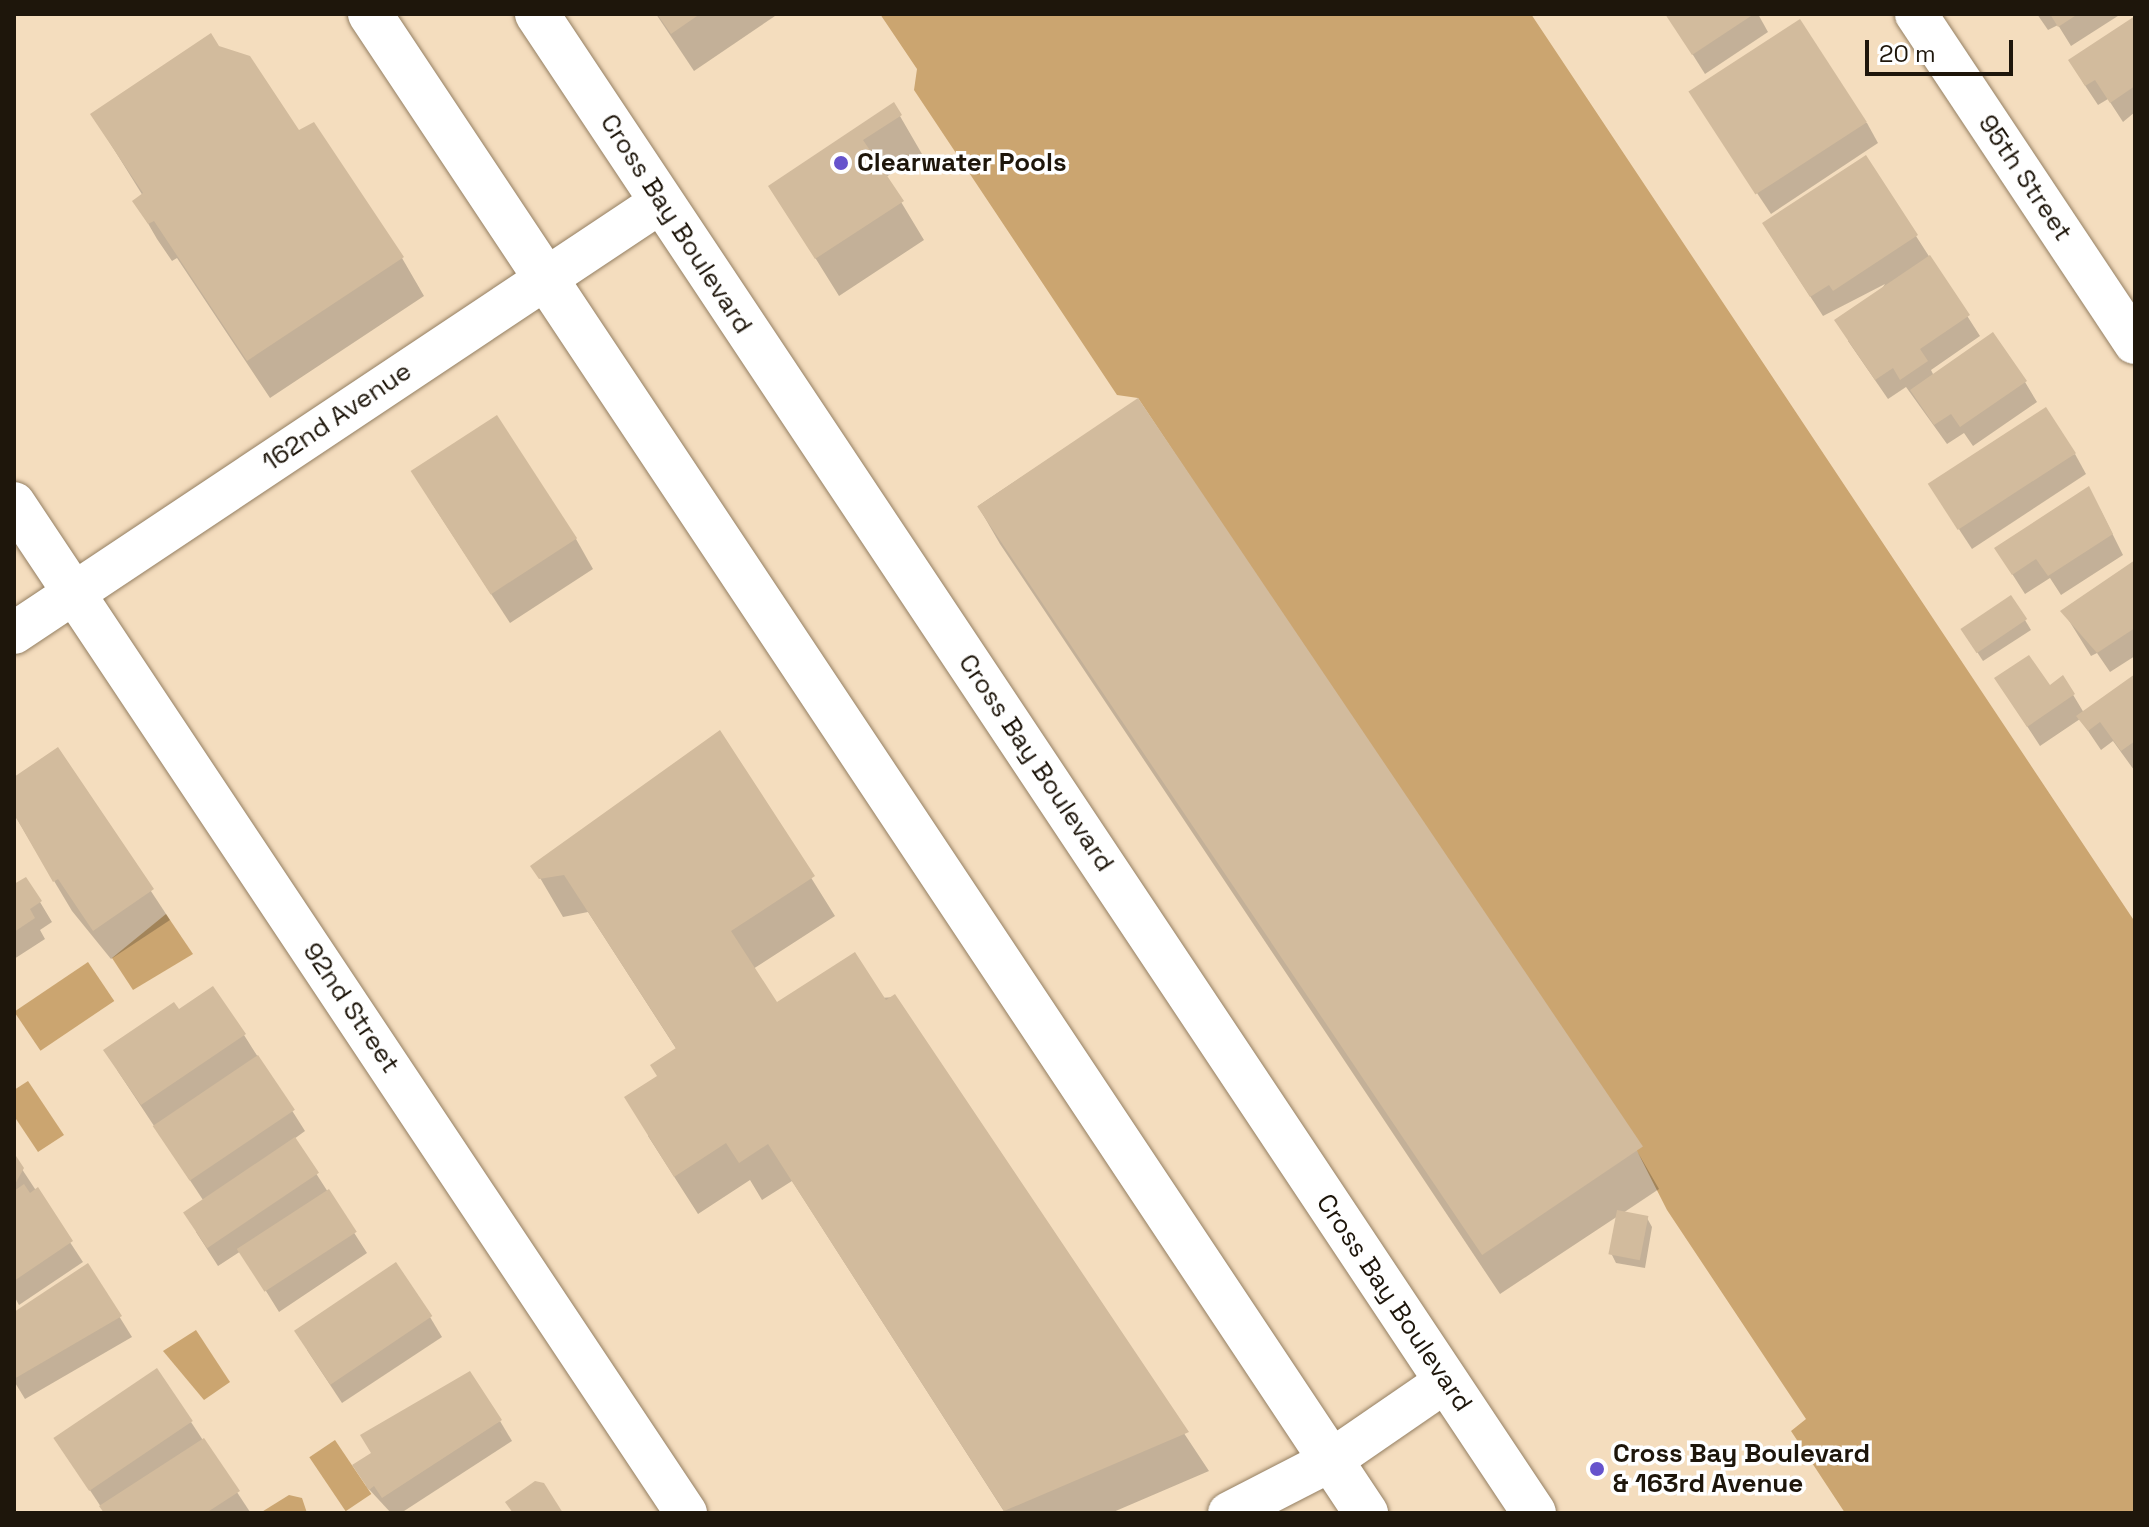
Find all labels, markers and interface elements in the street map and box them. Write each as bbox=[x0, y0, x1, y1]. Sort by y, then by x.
scale bar bbox=[1869, 24, 2017, 74]
text: 20 m bbox=[1879, 38, 1936, 69]
street label: Cross Bay Boulevard bbox=[593, 108, 759, 340]
street label: 95th Street bbox=[1971, 109, 2079, 247]
place label: Clearwater Pools bbox=[857, 147, 1067, 179]
marker: Clearwater Pools bbox=[832, 154, 850, 172]
street label: 162nd Avenue bbox=[256, 356, 418, 478]
street label: Cross Bay Boulevard bbox=[952, 648, 1120, 878]
street label: 92nd Street bbox=[296, 937, 406, 1079]
street label: Cross Bay Boulevard bbox=[1310, 1188, 1478, 1418]
place label: Cross Bay Boulevard & 163rd Avenue bbox=[1613, 1438, 1870, 1500]
marker: Cross Bay Boulevard & 163rd Avenue bbox=[1588, 1460, 1606, 1478]

